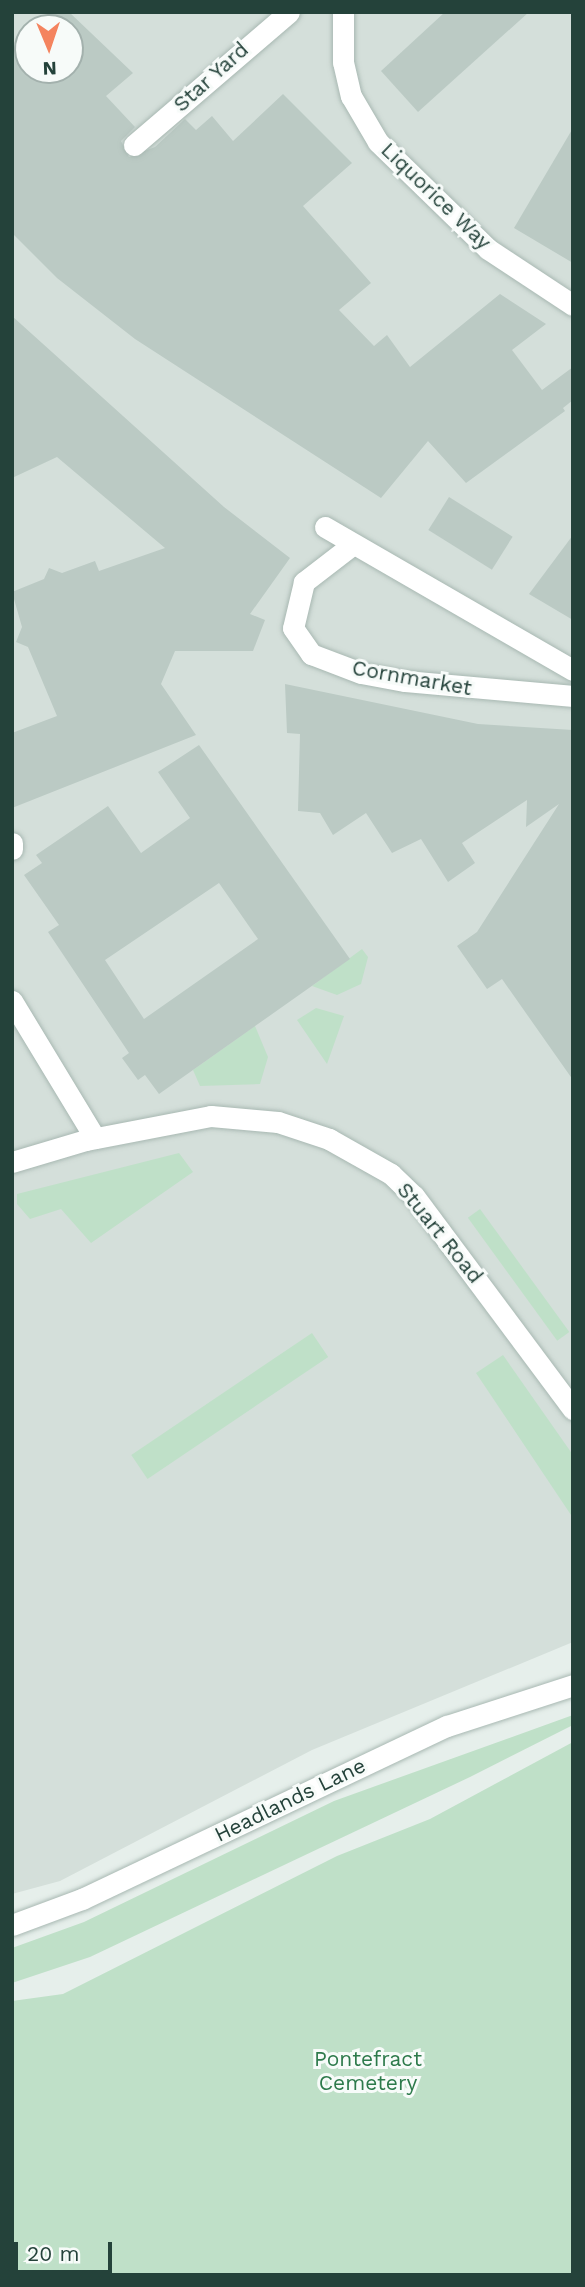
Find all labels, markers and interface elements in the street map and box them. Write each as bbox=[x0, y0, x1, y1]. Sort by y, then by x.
north arrow bbox=[14, 14, 84, 84]
street label: Star Yard bbox=[168, 36, 254, 118]
text: N bbox=[42, 57, 57, 80]
street label: Liquorice Way bbox=[376, 137, 496, 255]
street label: Cornmarket bbox=[350, 655, 474, 701]
street label: Stuart Road bbox=[392, 1178, 488, 1288]
street label: Headlands Lane bbox=[210, 1753, 370, 1847]
park label: Pontefract Cemetery bbox=[314, 2046, 422, 2096]
scale bar bbox=[18, 2228, 116, 2272]
text: 20 m bbox=[27, 2241, 79, 2266]

